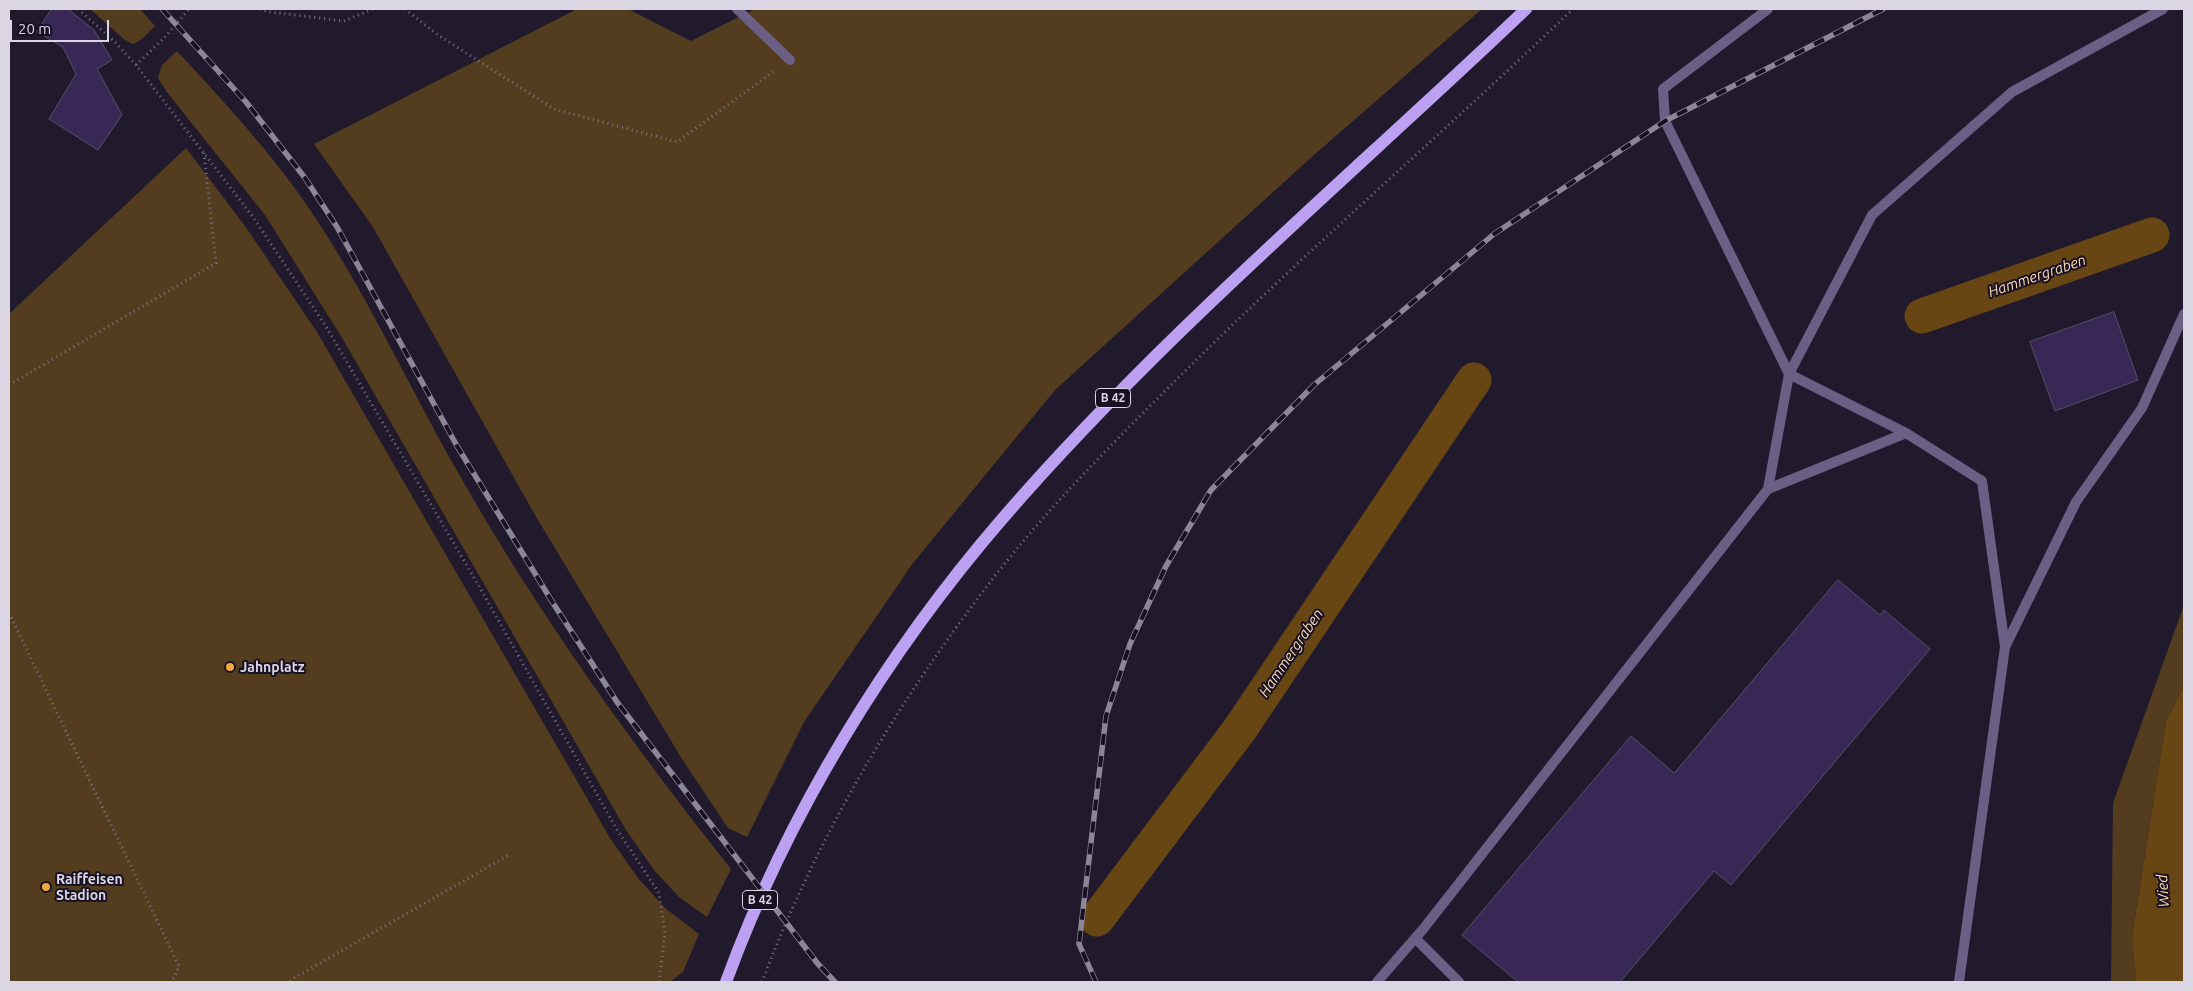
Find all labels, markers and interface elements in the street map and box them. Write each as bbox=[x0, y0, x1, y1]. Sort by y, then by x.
scale bar bbox=[12, 10, 111, 42]
text: 20 m bbox=[18, 20, 51, 37]
water label: Hammergraben bbox=[1986, 251, 2088, 301]
road number: B 42 bbox=[1096, 388, 1130, 408]
water label: Hammergraben bbox=[1255, 606, 1327, 700]
place label: Jahnplatz bbox=[240, 659, 305, 675]
marker: Jahnplatz bbox=[224, 661, 236, 673]
place label: Raiffeisen Stadion bbox=[56, 871, 123, 904]
water label: Wied bbox=[2153, 874, 2173, 908]
marker: Raiffeisen Stadion bbox=[40, 881, 52, 893]
road number: B 42 bbox=[742, 890, 778, 910]

